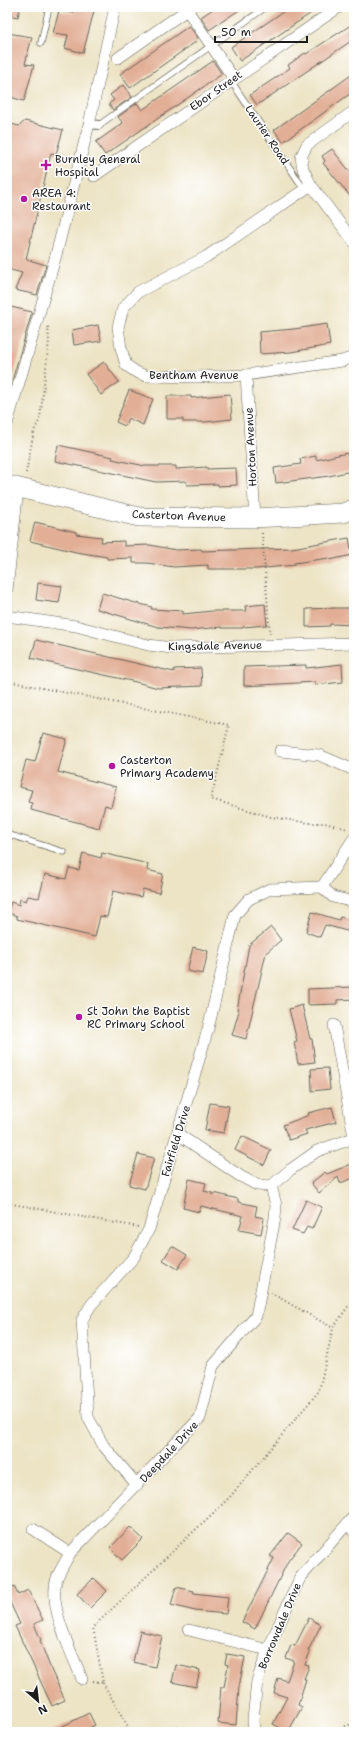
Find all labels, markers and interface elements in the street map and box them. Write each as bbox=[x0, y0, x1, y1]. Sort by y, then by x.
scale bar bbox=[215, 18, 307, 44]
text: 50 m bbox=[221, 24, 251, 40]
street label: Ebor Street bbox=[187, 67, 245, 115]
street label: Laurier Road bbox=[241, 102, 293, 168]
place label: Burnley General Hospital bbox=[55, 152, 141, 180]
marker: Burnley General Hospital bbox=[40, 159, 52, 171]
place label: AREA 4: Restaurant bbox=[32, 186, 91, 214]
marker: AREA 4: Restaurant bbox=[19, 194, 29, 204]
street label: Bentham Avenue bbox=[149, 368, 239, 383]
street label: Horton Avenue bbox=[241, 407, 261, 487]
street label: Casterton Avenue bbox=[132, 507, 226, 525]
street label: Kingsdale Avenue bbox=[168, 638, 262, 654]
place label: Casterton Primary Academy bbox=[120, 753, 214, 781]
marker: Casterton Primary Academy bbox=[107, 761, 117, 771]
place label: St John the Baptist RC Primary School bbox=[87, 1004, 190, 1032]
marker: St John the Baptist RC Primary School bbox=[74, 1012, 84, 1022]
street label: Fairfield Drive bbox=[158, 1103, 194, 1179]
street label: Deepdale Drive bbox=[136, 1418, 202, 1486]
street label: Borrowdale Drive bbox=[255, 1580, 305, 1672]
north arrow bbox=[18, 1681, 58, 1721]
text: N bbox=[35, 1701, 50, 1718]

